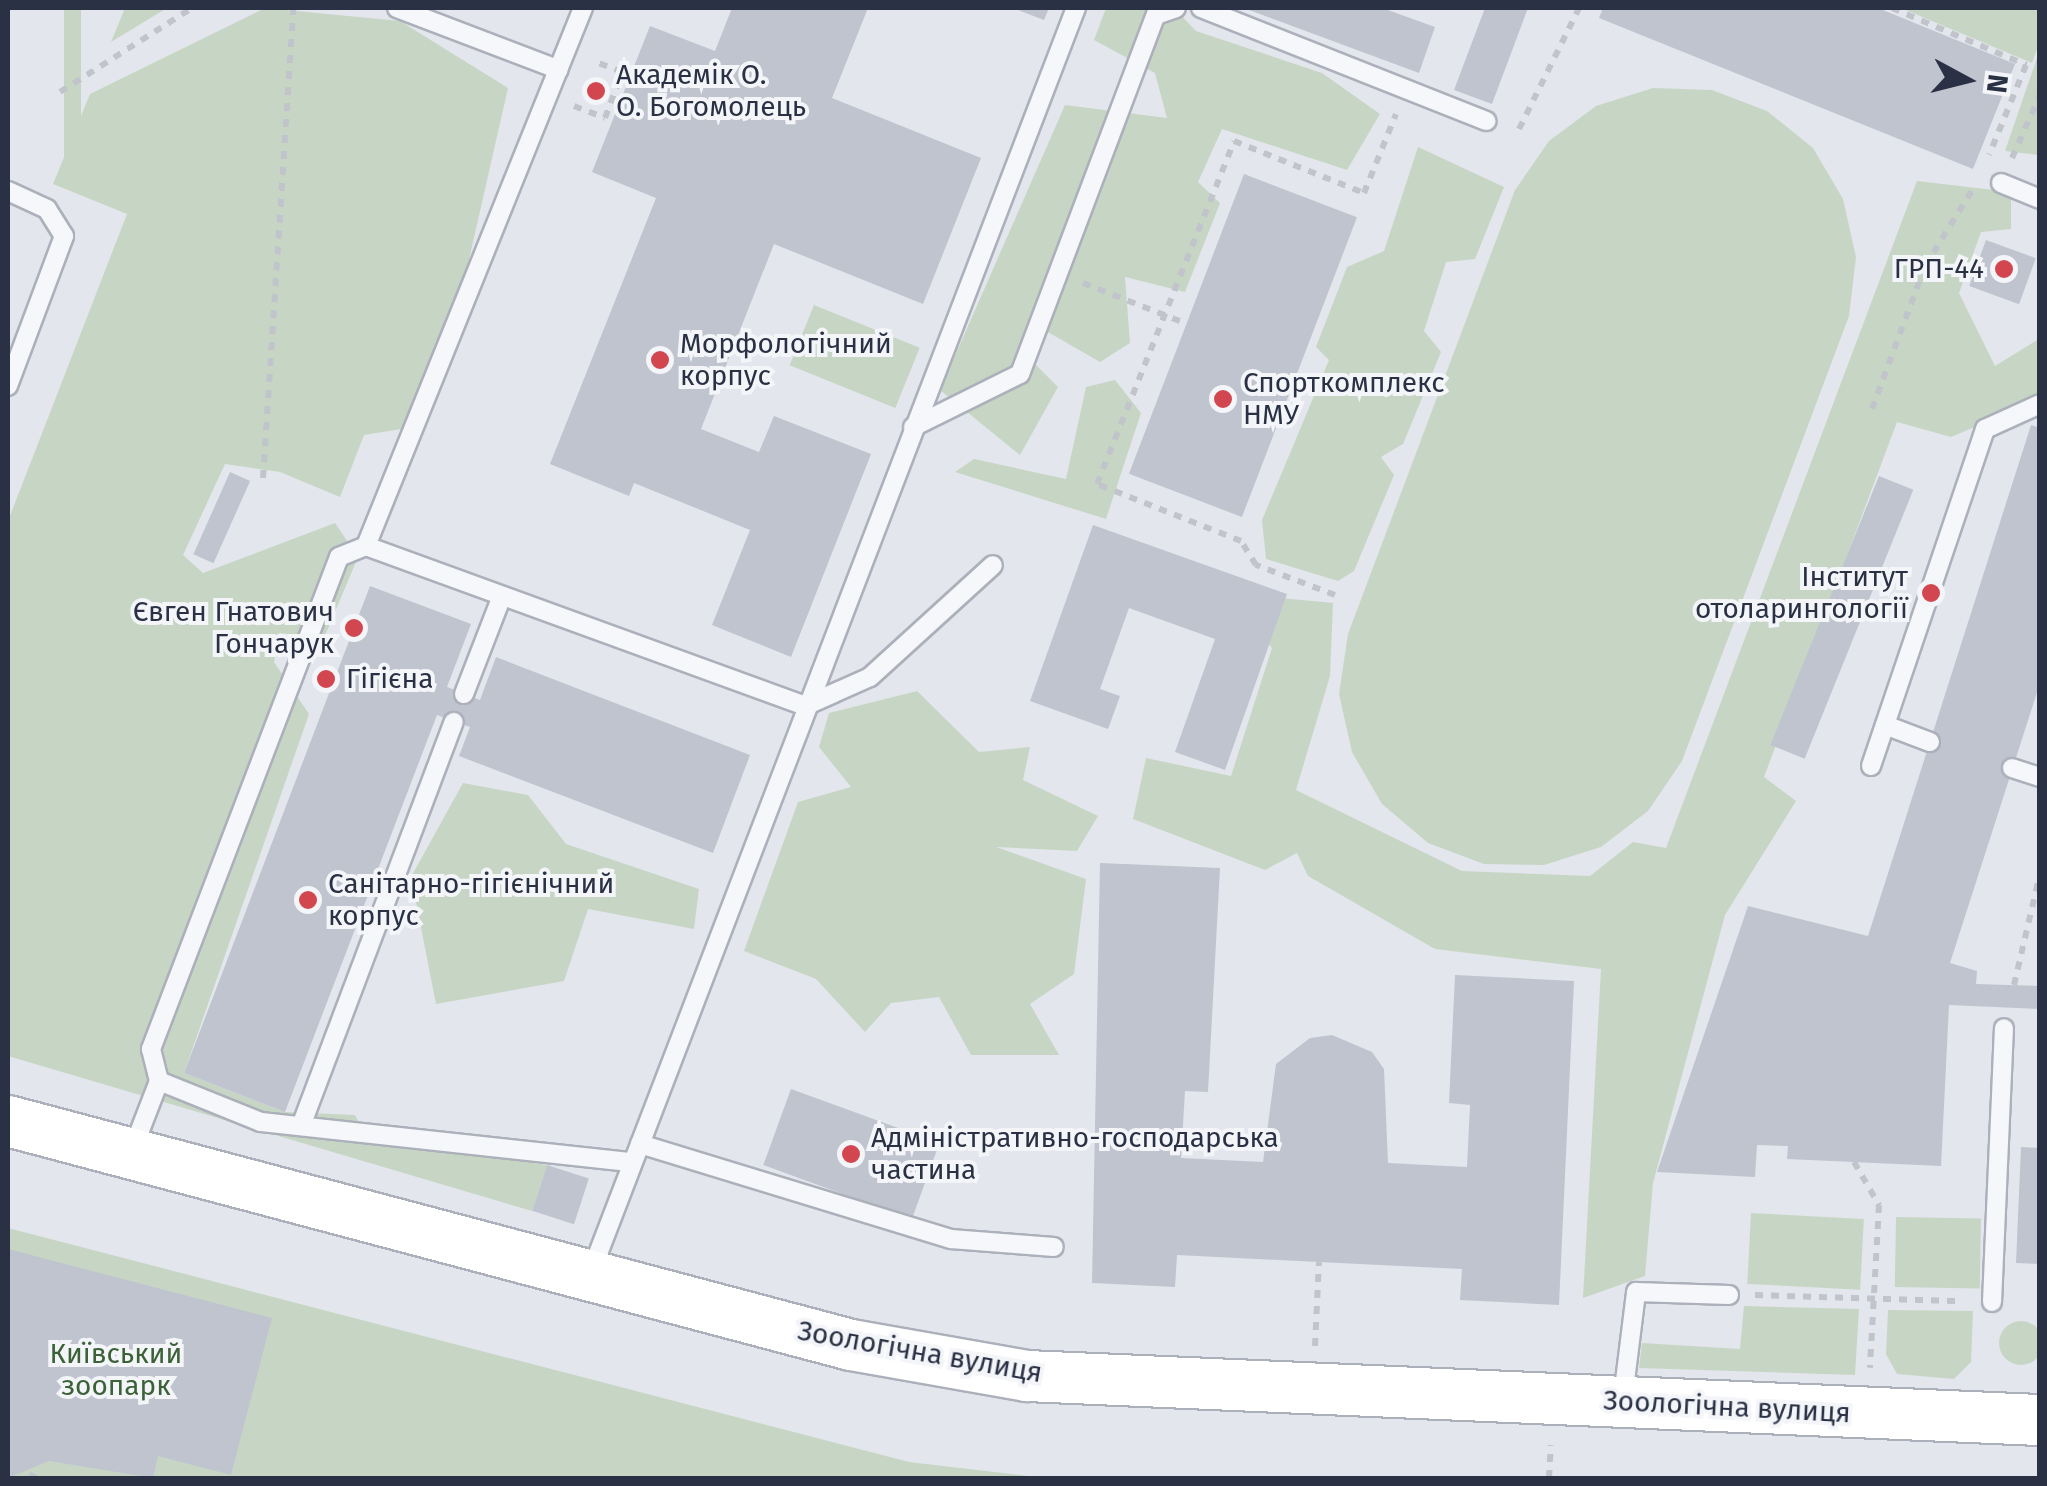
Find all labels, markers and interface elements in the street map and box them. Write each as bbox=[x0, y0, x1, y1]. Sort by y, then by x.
north arrow bbox=[1917, 30, 2017, 130]
place label: Академік О. О. Богомолець bbox=[616, 58, 806, 124]
text: N bbox=[1980, 72, 2015, 95]
marker: Академік О. О. Богомолець bbox=[585, 80, 607, 102]
place label: ГРП-44 bbox=[1894, 252, 1984, 286]
marker: ГРП-44 bbox=[1993, 258, 2015, 280]
place label: Морфологічний корпус bbox=[680, 327, 892, 393]
marker: Морфологічний корпус bbox=[649, 349, 671, 371]
place label: Спорткомплекс НМУ bbox=[1243, 366, 1445, 432]
marker: Спорткомплекс НМУ bbox=[1212, 388, 1234, 410]
place label: Інститут отоларингології bbox=[1695, 560, 1908, 626]
marker: Інститут отоларингології bbox=[1918, 580, 1944, 606]
place label: Євген Гнатович Гончарук bbox=[133, 595, 334, 661]
marker: Євген Гнатович Гончарук bbox=[343, 617, 365, 639]
place label: Гігієна bbox=[346, 662, 433, 696]
marker: Гігієна bbox=[315, 668, 337, 690]
place label: Санітарно-гігієнічний корпус bbox=[328, 867, 614, 933]
marker: Санітарно-гігієнічний корпус bbox=[297, 889, 319, 911]
place label: Адміністративно-господарська частина bbox=[871, 1121, 1279, 1187]
marker: Адміністративно-господарська частина bbox=[840, 1143, 862, 1165]
street label: Зоологічна вулиця bbox=[795, 1314, 1045, 1390]
park label: Київський зоопарк bbox=[50, 1337, 182, 1403]
street label: Зоологічна вулиця bbox=[1602, 1384, 1852, 1430]

